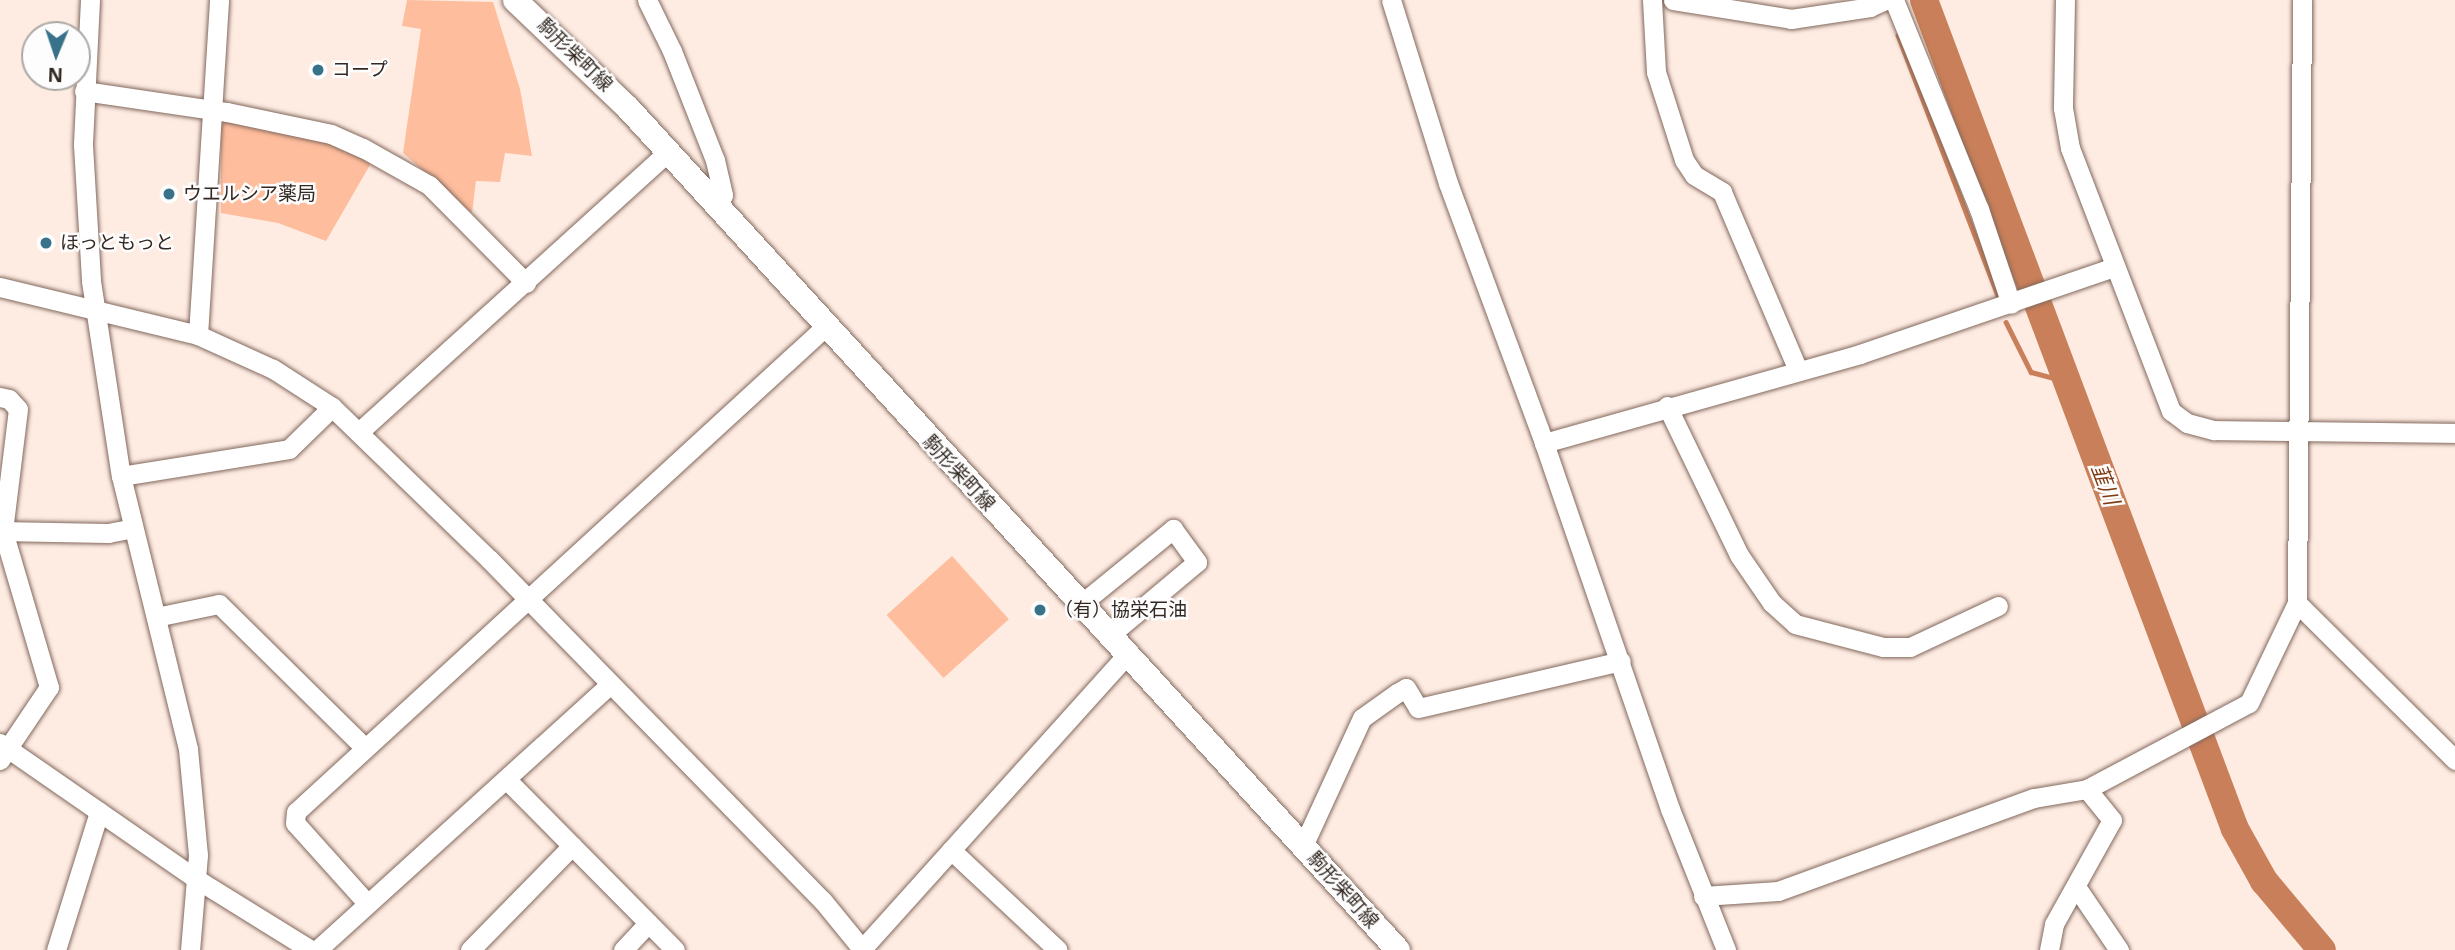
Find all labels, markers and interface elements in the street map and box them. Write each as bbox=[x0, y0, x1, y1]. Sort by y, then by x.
street label: 駒形柴町線 bbox=[533, 14, 617, 96]
north arrow bbox=[21, 21, 91, 91]
place label: コープ bbox=[332, 59, 389, 81]
text: N bbox=[47, 62, 64, 88]
marker: コープ bbox=[310, 62, 326, 78]
place label: ウエルシア薬局 bbox=[183, 183, 316, 205]
marker: ウエルシア薬局 bbox=[161, 186, 177, 202]
place label: ほっともっと bbox=[60, 232, 174, 254]
marker: ほっともっと bbox=[38, 235, 54, 251]
street label: 駒形柴町線 bbox=[918, 430, 1000, 516]
water label: 韮川 bbox=[2087, 460, 2125, 508]
place label: （有）協栄石油 bbox=[1054, 599, 1187, 621]
marker: （有）協栄石油 bbox=[1032, 602, 1048, 618]
street label: 駒形柴町線 bbox=[1303, 847, 1383, 933]

